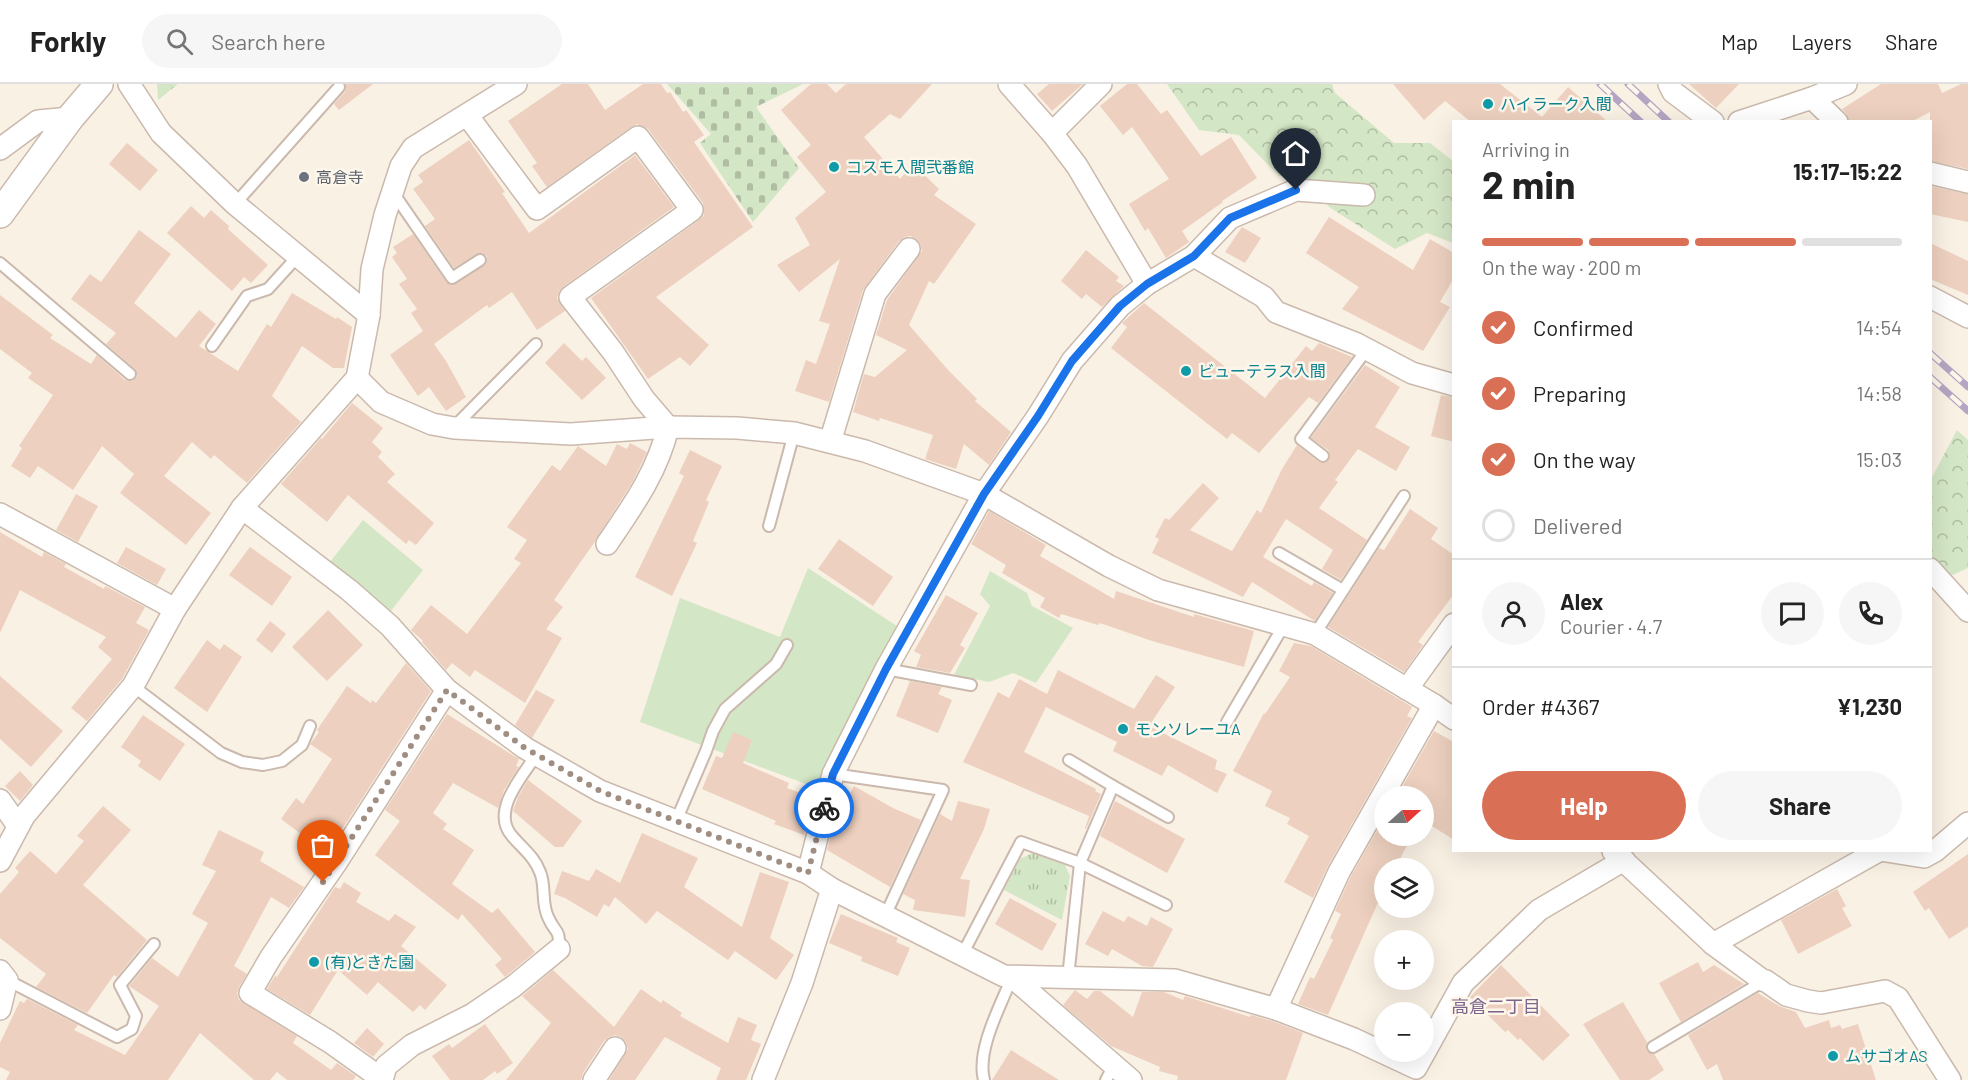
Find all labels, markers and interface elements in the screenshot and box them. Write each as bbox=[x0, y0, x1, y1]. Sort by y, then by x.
search box bbox=[142, 14, 562, 68]
text: Forkly bbox=[30, 24, 106, 58]
icon: search bbox=[163, 25, 196, 58]
text: Search here bbox=[211, 28, 326, 54]
text: Map bbox=[1721, 29, 1758, 54]
text: Layers bbox=[1791, 29, 1852, 54]
text: Share bbox=[1885, 29, 1938, 54]
place label: ハイラーク入間 bbox=[1500, 94, 1612, 113]
marker: ハイラーク入間 bbox=[1481, 97, 1495, 111]
pin bbox=[1270, 128, 1321, 190]
icon: home bbox=[1279, 137, 1312, 170]
text: Arriving in bbox=[1482, 137, 1570, 161]
place label: コスモ入間弐番館 bbox=[846, 157, 974, 176]
text: 15:17–15:22 bbox=[1793, 158, 1902, 184]
marker: コスモ入間弐番館 bbox=[827, 160, 841, 174]
text: 2 min bbox=[1482, 160, 1575, 207]
place label: 高倉寺 bbox=[316, 167, 364, 186]
marker: 高倉寺 bbox=[297, 170, 311, 184]
text: On the way · 200 m bbox=[1482, 255, 1641, 279]
icon: check bbox=[1482, 311, 1515, 344]
text: Confirmed bbox=[1533, 314, 1633, 340]
text: 14:54 bbox=[1856, 315, 1902, 339]
place label: ビューテラス入間 bbox=[1198, 361, 1326, 380]
marker: ビューテラス入間 bbox=[1179, 364, 1193, 378]
icon: check bbox=[1482, 377, 1515, 410]
text: Preparing bbox=[1533, 380, 1626, 406]
text: 14:58 bbox=[1857, 381, 1902, 405]
icon: check bbox=[1482, 443, 1515, 476]
text: On the way bbox=[1533, 446, 1636, 472]
text: 15:03 bbox=[1856, 447, 1902, 471]
text: Delivered bbox=[1533, 512, 1622, 538]
button: person bbox=[1482, 582, 1545, 645]
button: chat bbox=[1761, 582, 1824, 645]
button: phone bbox=[1839, 582, 1902, 645]
text: Alex bbox=[1560, 588, 1603, 614]
text: Courier · 4.7 bbox=[1560, 614, 1662, 638]
text: Order #4367 bbox=[1482, 693, 1599, 719]
text: ¥1,230 bbox=[1837, 693, 1902, 719]
place label: モンソレーユA bbox=[1135, 719, 1241, 738]
marker: モンソレーユA bbox=[1116, 722, 1130, 736]
button: Help bbox=[1482, 771, 1686, 840]
button: Share bbox=[1698, 771, 1902, 840]
courier bbox=[794, 778, 854, 838]
north arrow bbox=[1374, 786, 1434, 846]
map controls bbox=[1374, 786, 1434, 1062]
icon: bike bbox=[808, 792, 841, 825]
pin bbox=[297, 820, 348, 882]
icon: bag bbox=[306, 829, 339, 862]
button: layers bbox=[1374, 858, 1434, 918]
button: + bbox=[1374, 930, 1434, 990]
place label: (有)ときた園 bbox=[325, 952, 414, 971]
marker: (有)ときた園 bbox=[307, 955, 321, 969]
district label: 高倉二丁目 bbox=[1451, 995, 1541, 1017]
button: − bbox=[1374, 1002, 1434, 1062]
place label: ムサゴオAS bbox=[1845, 1046, 1927, 1065]
marker: ムサゴオAS bbox=[1826, 1049, 1840, 1063]

